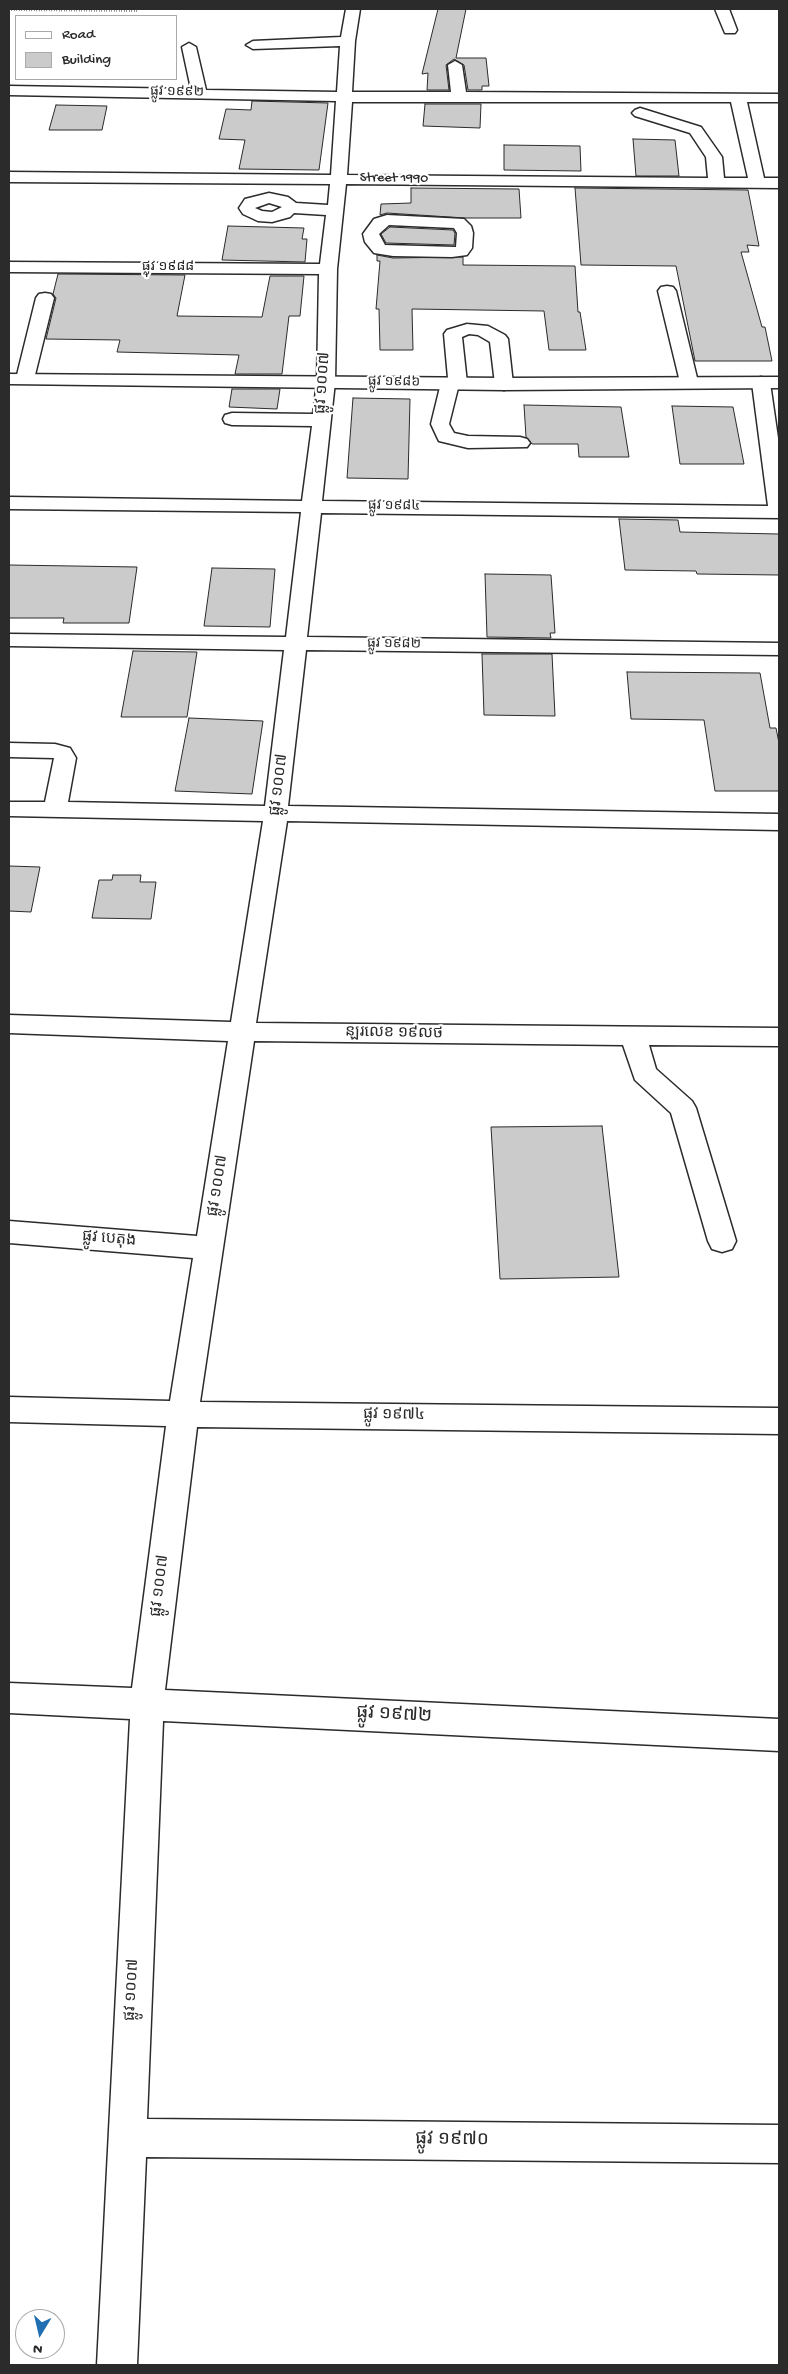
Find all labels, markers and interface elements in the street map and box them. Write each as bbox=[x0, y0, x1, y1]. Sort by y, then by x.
legend bbox=[15, 15, 178, 80]
text: Road bbox=[62, 26, 95, 44]
text: Building bbox=[62, 51, 111, 69]
street label: ផ្លូវ ១៩៩២ bbox=[150, 84, 204, 102]
street label: Street 1990 bbox=[360, 170, 428, 188]
street label: ផ្លុវ ១៩៨៨ bbox=[142, 260, 194, 276]
street label: ផ្លូវ ១០០៧ bbox=[312, 351, 336, 415]
street label: ផ្លូវ ១៩៨៦ bbox=[368, 374, 420, 392]
street label: ផ្លូវ ១៩៨៤ bbox=[368, 498, 420, 516]
street label: ផ្លូវ ១៩៨២ bbox=[367, 636, 421, 654]
street label: ផ្លូវ ១០០៧ bbox=[267, 753, 293, 817]
street label: ន្ឡរលេខ ១៩លថ bbox=[345, 1024, 443, 1044]
street label: ផ្លូវ ១០០៧ bbox=[205, 1154, 233, 1218]
street label: ផ្លូវ បេតុង bbox=[81, 1228, 137, 1252]
street label: ផ្លូវ ១៩៧៤ bbox=[363, 1406, 425, 1426]
street label: ផ្លូវ ១០០៧ bbox=[148, 1554, 174, 1618]
street label: ផ្លូវ ១៩៧២ bbox=[355, 1703, 433, 1729]
street label: ផ្លូវ ១០០៧ bbox=[122, 1958, 144, 2022]
street label: ផ្លូវ ១៩៧០ bbox=[415, 2129, 489, 2153]
north arrow bbox=[15, 2309, 65, 2359]
text: N bbox=[32, 2339, 44, 2357]

